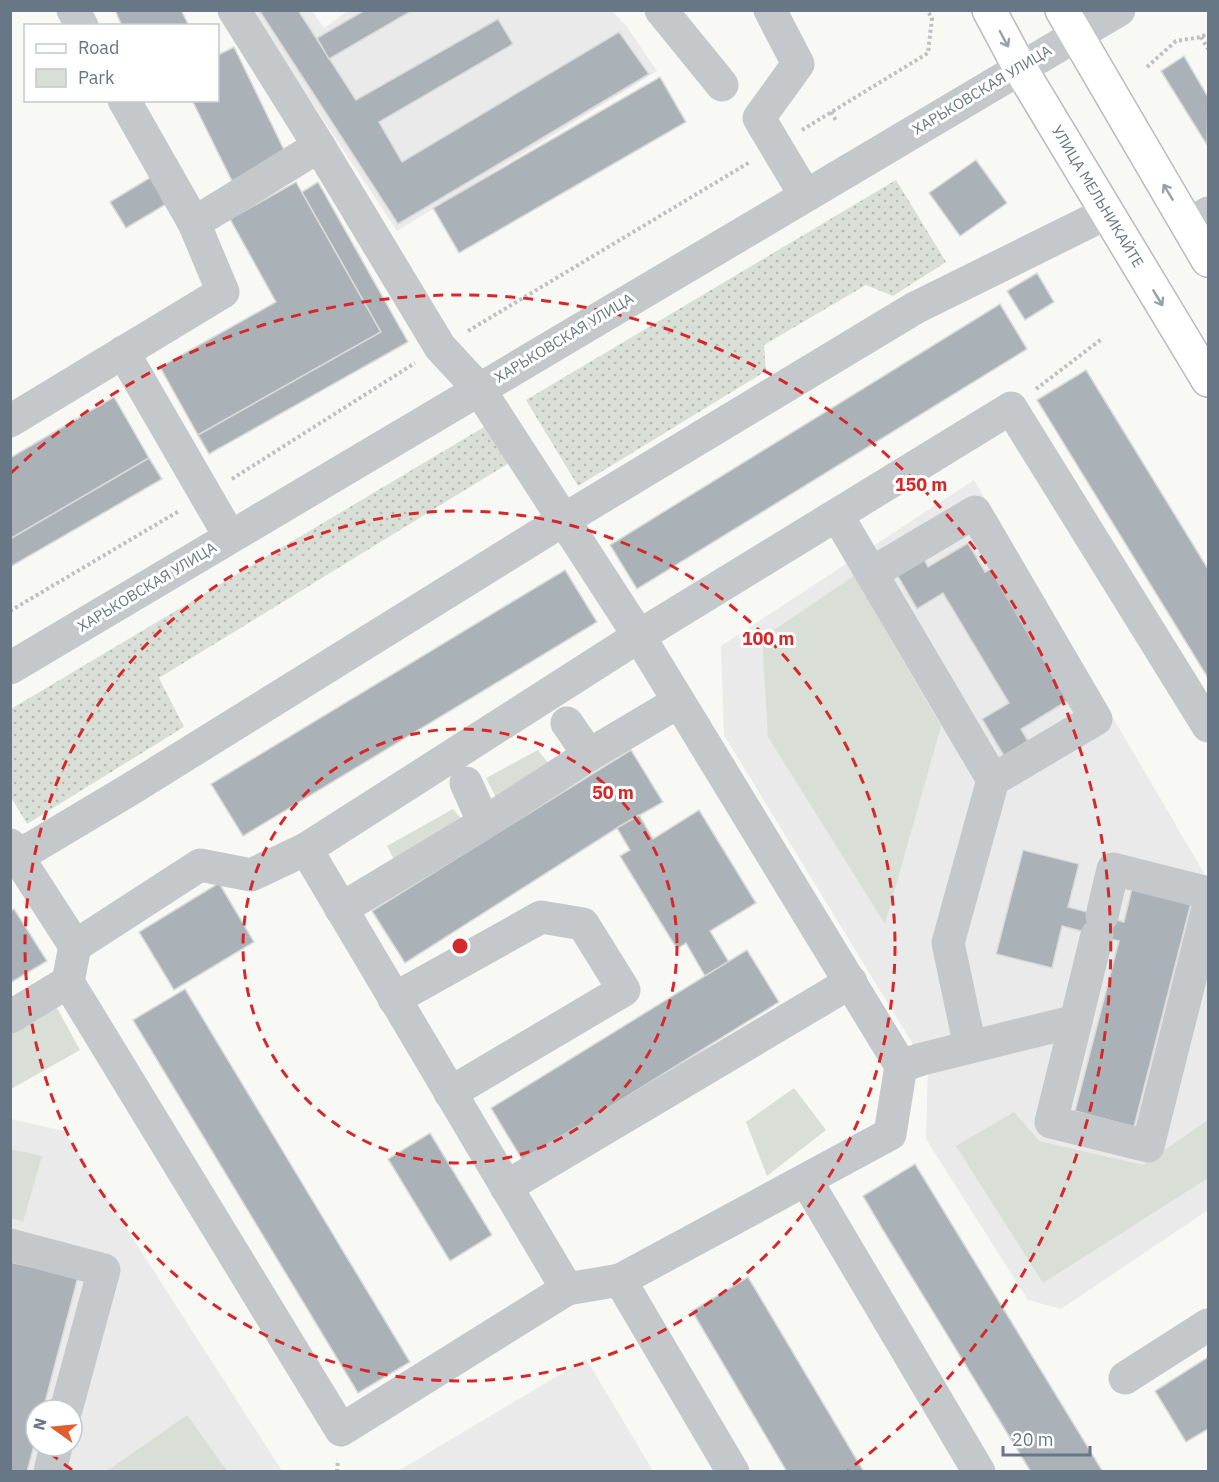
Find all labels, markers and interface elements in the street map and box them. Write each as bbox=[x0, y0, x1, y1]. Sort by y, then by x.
legend bbox=[24, 24, 219, 102]
one-way arrow bbox=[998, 30, 1010, 47]
text: Road bbox=[78, 36, 119, 59]
street label: ХАРЬКОВСКАЯ УЛИЦА bbox=[909, 40, 1055, 139]
text: Park bbox=[78, 66, 115, 89]
street label: УЛИЦА МЕЛЬНИКАЙТЕ bbox=[1048, 122, 1148, 271]
one-way arrow bbox=[1162, 184, 1174, 201]
street label: ХАРЬКОВСКАЯ УЛИЦА bbox=[491, 288, 637, 387]
one-way arrow bbox=[1153, 289, 1165, 306]
text: 150 m bbox=[895, 473, 947, 496]
street label: ХАРЬКОВСКАЯ УЛИЦА bbox=[74, 537, 220, 636]
text: 100 m bbox=[742, 627, 794, 650]
text: 50 m bbox=[592, 781, 634, 804]
centre of rings bbox=[450, 936, 470, 956]
north arrow bbox=[24, 1398, 84, 1458]
text: N bbox=[28, 1416, 51, 1432]
scale bar bbox=[1003, 1419, 1090, 1457]
text: 20 m bbox=[1012, 1428, 1054, 1451]

